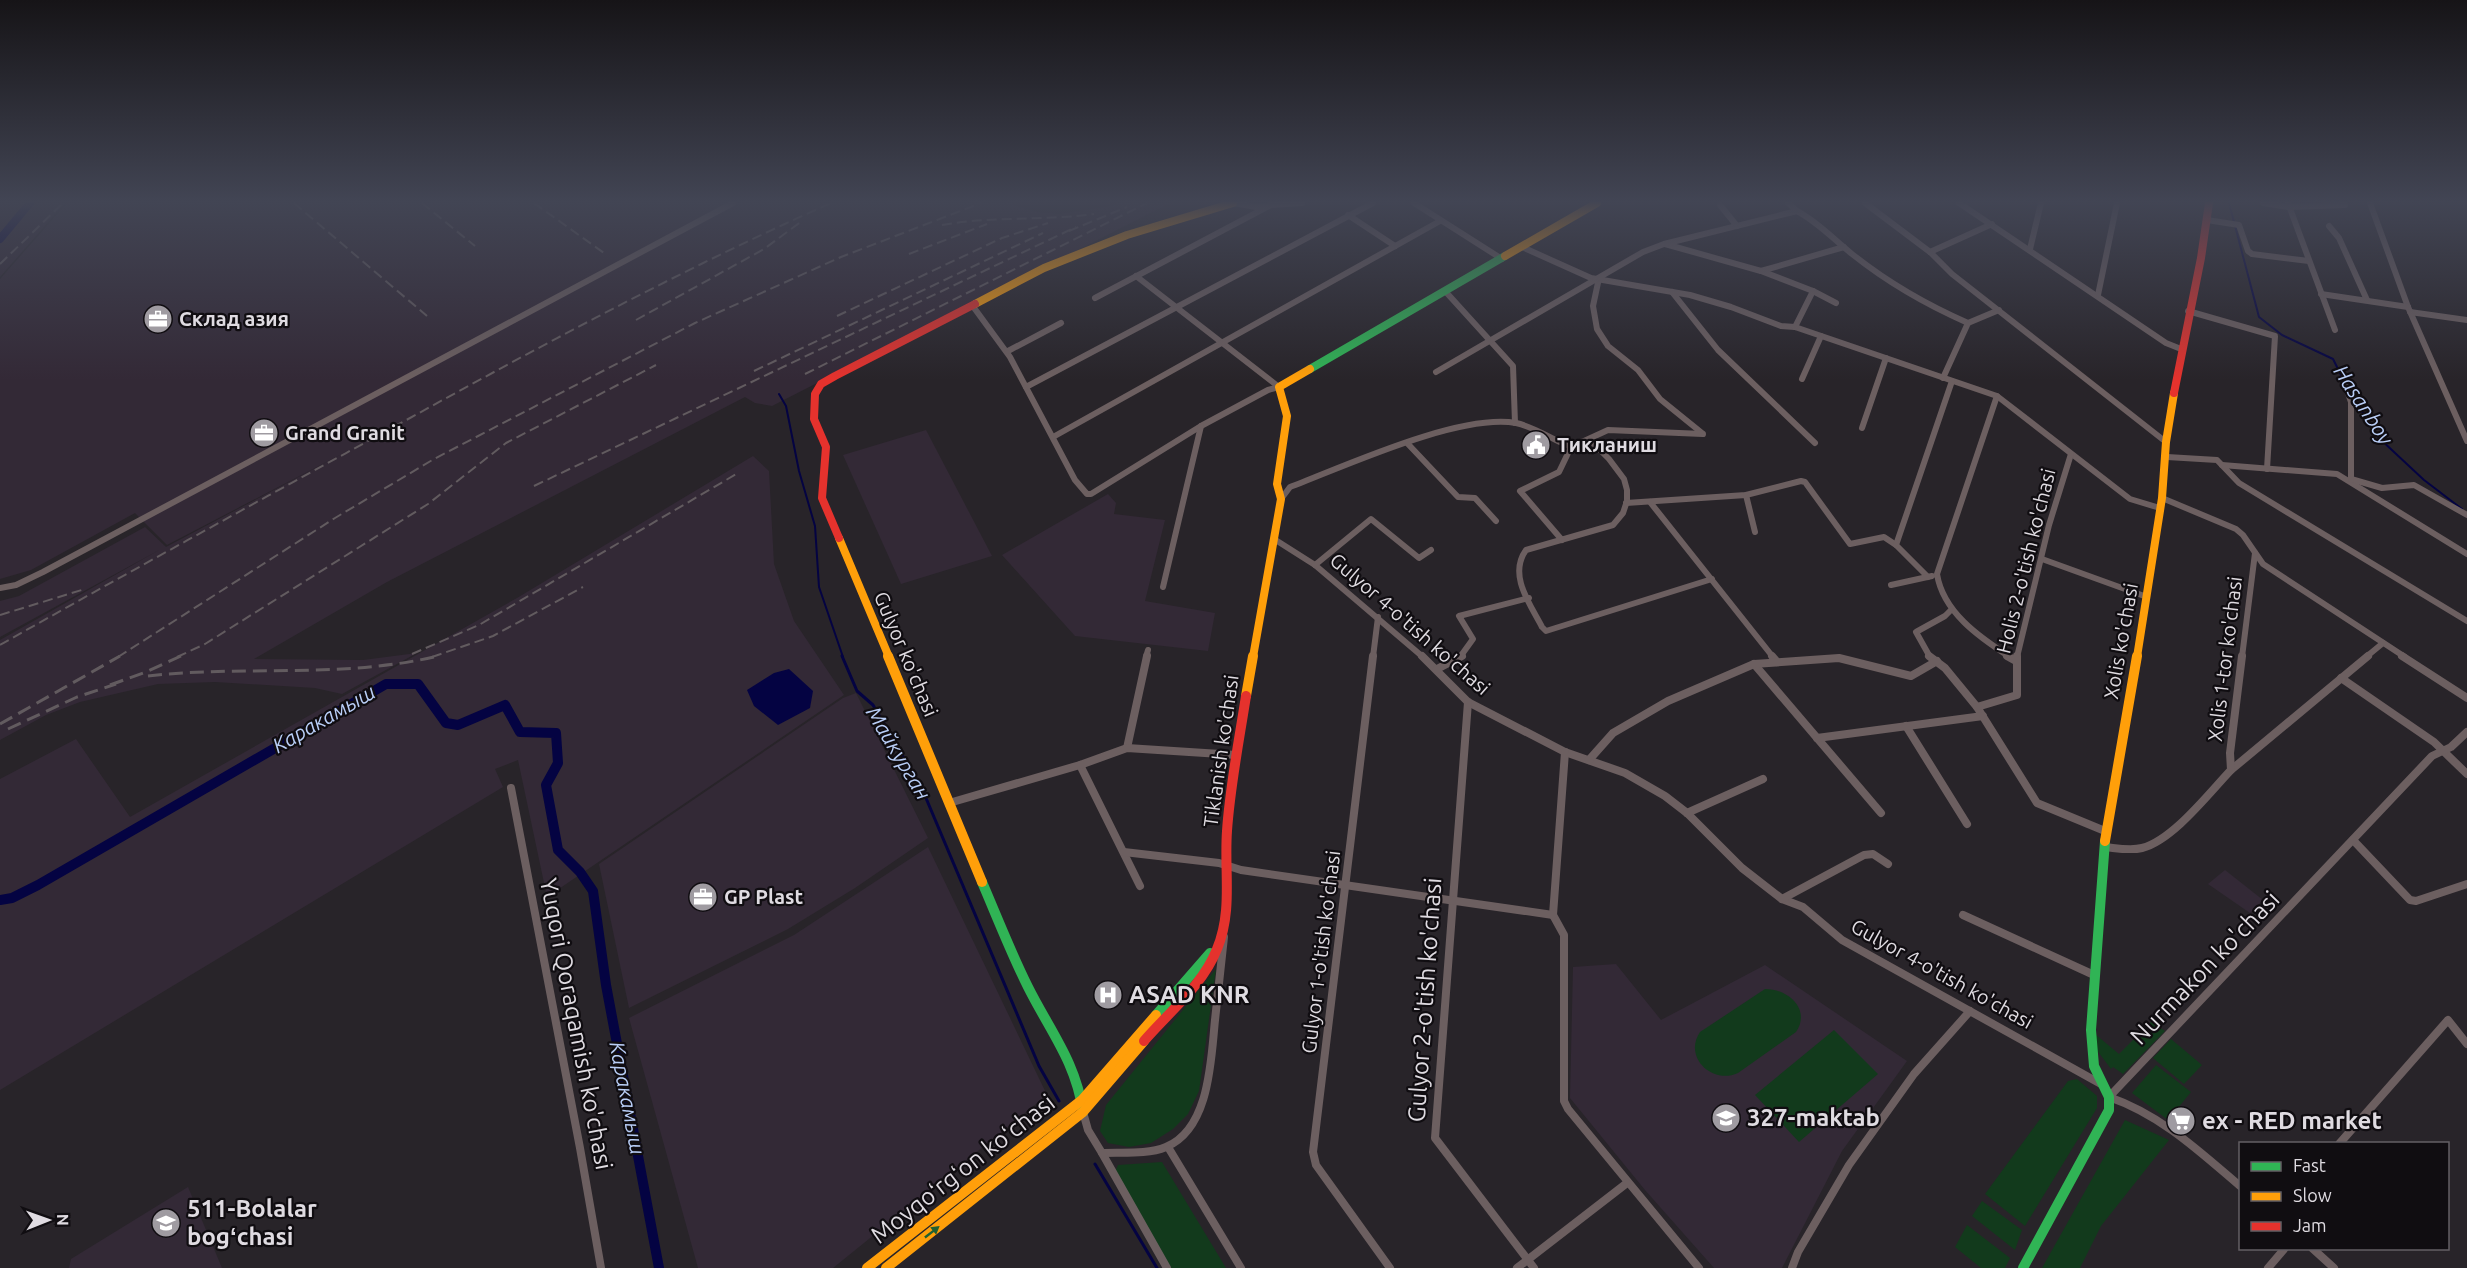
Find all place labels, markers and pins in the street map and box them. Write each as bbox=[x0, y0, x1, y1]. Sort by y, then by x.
office icon: Склад азия bbox=[142, 303, 174, 335]
place label: Склад азия bbox=[179, 307, 289, 330]
office icon: Grand Granit bbox=[248, 417, 280, 449]
place label: Grand Granit bbox=[285, 421, 405, 444]
public building icon: Тикланиш bbox=[1520, 429, 1552, 461]
place label: Тикланиш bbox=[1557, 433, 1657, 456]
office icon: GP Plast bbox=[687, 881, 719, 913]
place label: GP Plast bbox=[724, 885, 803, 908]
hospital icon: ASAD KNR bbox=[1092, 979, 1124, 1011]
place label: ASAD KNR bbox=[1129, 981, 1250, 1008]
school or university icon: 327-maktab bbox=[1710, 1102, 1742, 1134]
place label: 327-maktab bbox=[1747, 1104, 1880, 1131]
supermarket icon: ex - RED market bbox=[2165, 1105, 2197, 1137]
place label: ex - RED market bbox=[2202, 1107, 2382, 1134]
place label: 511-Bolalar bogʻchasi bbox=[187, 1195, 317, 1250]
school or university icon: 511-Bolalar bogʻchasi bbox=[150, 1207, 182, 1239]

